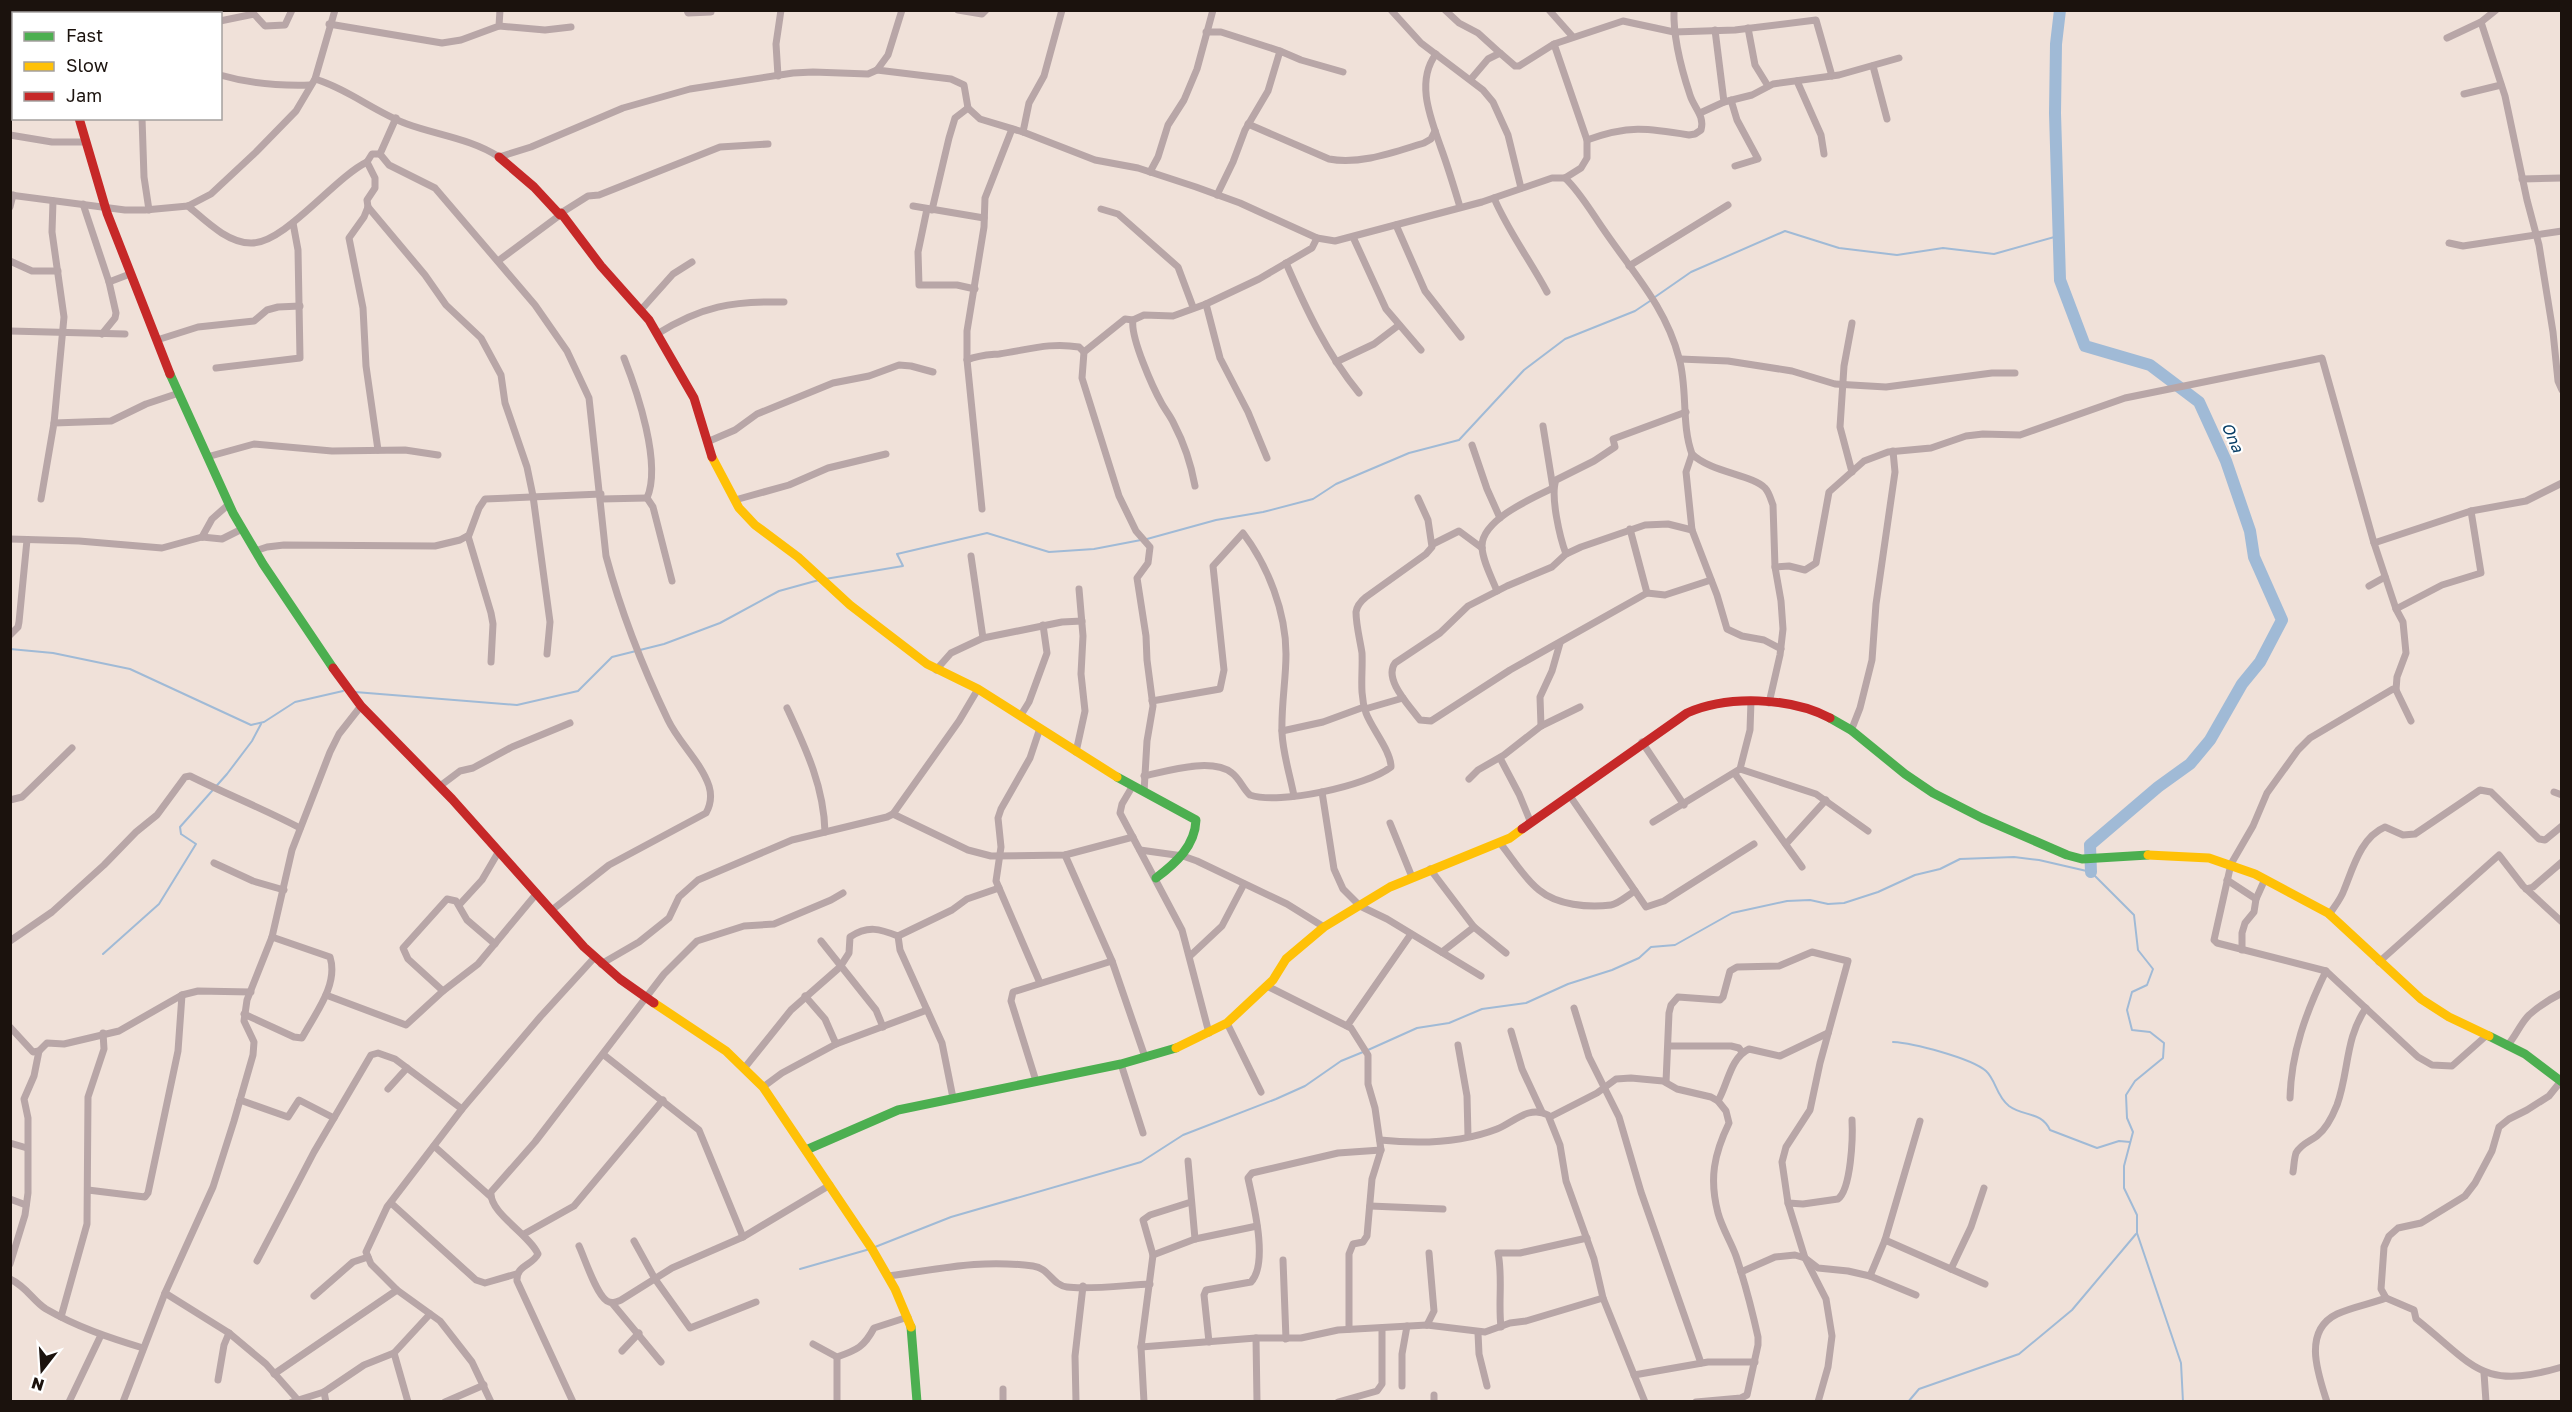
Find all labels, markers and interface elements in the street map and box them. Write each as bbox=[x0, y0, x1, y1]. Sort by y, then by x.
legend bbox=[12, 12, 222, 120]
text: Fast bbox=[66, 24, 103, 46]
text: Slow bbox=[66, 54, 109, 76]
text: Jam bbox=[66, 84, 102, 106]
water label: Ona bbox=[2218, 419, 2249, 456]
north arrow bbox=[12, 1340, 72, 1400]
text: N bbox=[29, 1373, 46, 1396]

